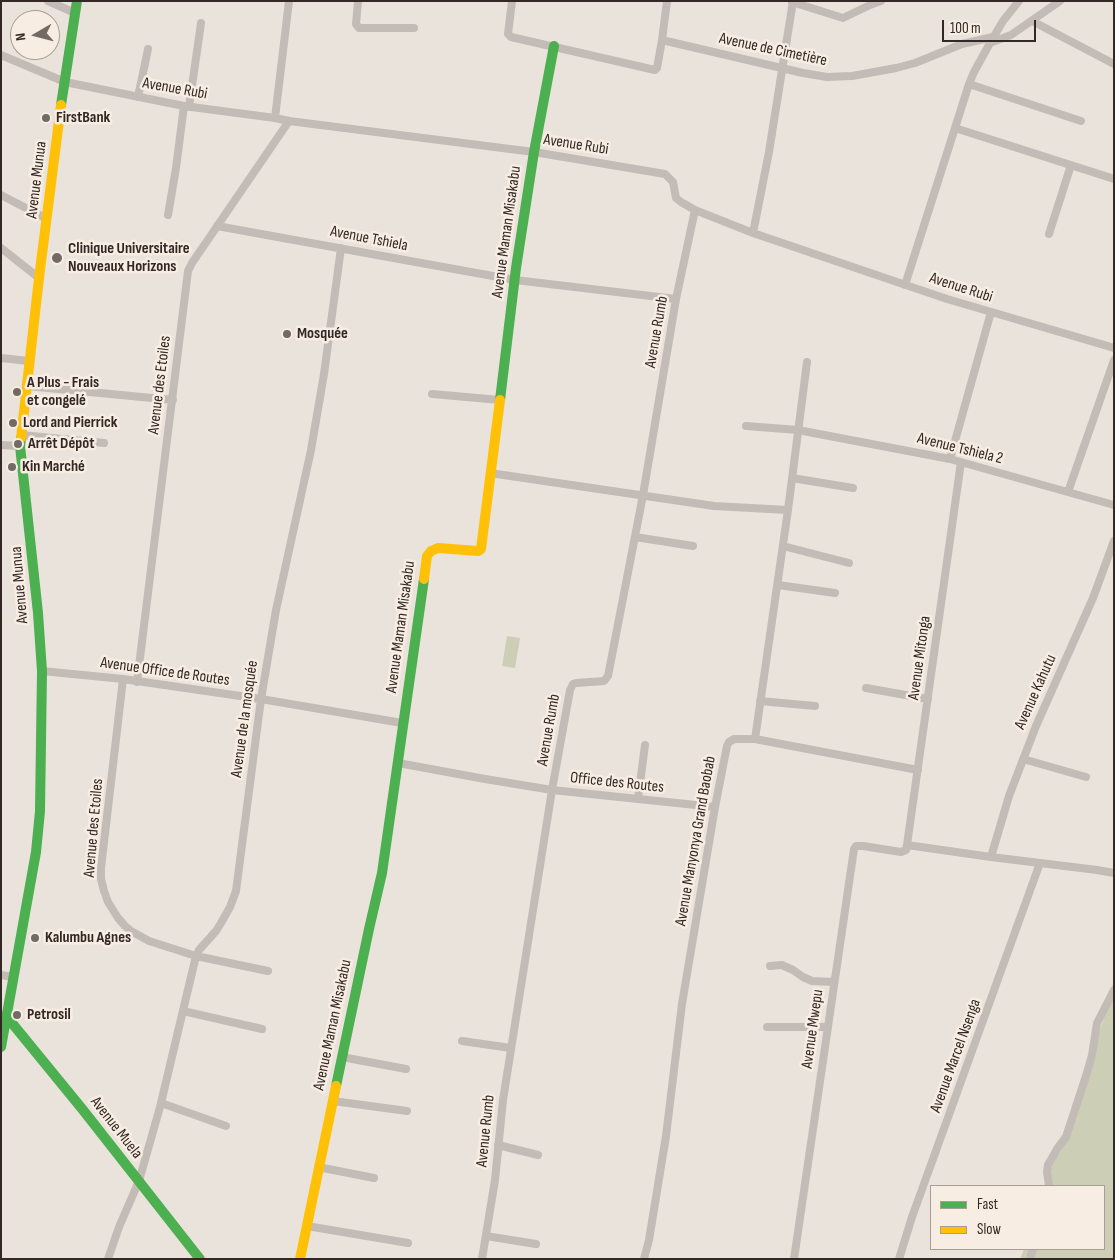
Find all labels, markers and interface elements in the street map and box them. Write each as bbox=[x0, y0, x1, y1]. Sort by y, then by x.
north arrow bbox=[10, 10, 60, 60]
scale bar bbox=[945, 10, 1039, 42]
text: 100 m bbox=[950, 19, 981, 38]
street label: Avenue de Cimetière bbox=[717, 29, 829, 71]
text: N bbox=[12, 32, 30, 42]
street label: Avenue Rubi bbox=[141, 74, 209, 104]
place label: FirstBank bbox=[56, 108, 110, 128]
marker: FirstBank bbox=[40, 112, 52, 124]
street label: Avenue Rubi bbox=[542, 130, 610, 160]
street label: Avenue Munua bbox=[23, 140, 51, 220]
street label: Avenue Maman Misakabu bbox=[488, 165, 526, 299]
street label: Avenue Tshiela bbox=[329, 222, 409, 256]
place label: Clinique Universitaire Nouveaux Horizons bbox=[68, 239, 190, 277]
marker: Clinique Universitaire Nouveaux Horizons bbox=[50, 251, 64, 265]
street label: Avenue Rubi bbox=[927, 269, 995, 307]
street label: Avenue Rumb bbox=[641, 295, 673, 369]
place label: Mosquée bbox=[297, 324, 348, 344]
marker: Mosquée bbox=[281, 328, 293, 340]
street label: Avenue des Etoiles bbox=[144, 335, 176, 435]
place label: A Plus - Frais et congelé bbox=[27, 373, 99, 411]
marker: A Plus - Frais et congelé bbox=[11, 386, 23, 398]
place label: Lord and Pierrick bbox=[23, 413, 118, 433]
marker: Lord and Pierrick bbox=[7, 417, 19, 429]
street label: Avenue Tshiela 2 bbox=[915, 429, 1005, 469]
place label: Arrêt Dépôt bbox=[28, 434, 94, 454]
marker: Arrêt Dépôt bbox=[12, 438, 24, 450]
place label: Kin Marché bbox=[22, 457, 85, 477]
marker: Kin Marché bbox=[6, 461, 18, 473]
street label: Avenue Munua bbox=[7, 546, 33, 624]
street label: Avenue Maman Misakabu bbox=[382, 560, 420, 694]
street label: Avenue Mitonga bbox=[905, 615, 935, 701]
street label: Avenue Kahutu bbox=[1011, 652, 1061, 732]
street label: Avenue Office de Routes bbox=[99, 653, 231, 691]
street label: Avenue de la mosquée bbox=[227, 659, 263, 779]
street label: Avenue Rumb bbox=[533, 693, 565, 767]
street label: Avenue Manyonya Grand Baobab bbox=[672, 755, 720, 927]
street label: Office des Routes bbox=[569, 769, 665, 797]
street label: Avenue des Etoiles bbox=[80, 778, 108, 878]
place label: Kalumbu Agnes bbox=[45, 928, 131, 948]
marker: Kalumbu Agnes bbox=[29, 932, 41, 944]
street label: Avenue Maman Misakabu bbox=[310, 958, 356, 1092]
street label: Avenue Mwepu bbox=[798, 988, 828, 1070]
street label: Avenue Marcel Nsenga bbox=[927, 997, 985, 1115]
place label: Petrosil bbox=[27, 1005, 71, 1025]
marker: Petrosil bbox=[11, 1009, 23, 1021]
street label: Avenue Muela bbox=[86, 1093, 146, 1163]
street label: Avenue Rumb bbox=[473, 1094, 499, 1168]
legend bbox=[930, 1185, 1105, 1250]
text: Fast bbox=[977, 1195, 998, 1214]
text: Slow bbox=[977, 1220, 1001, 1239]

